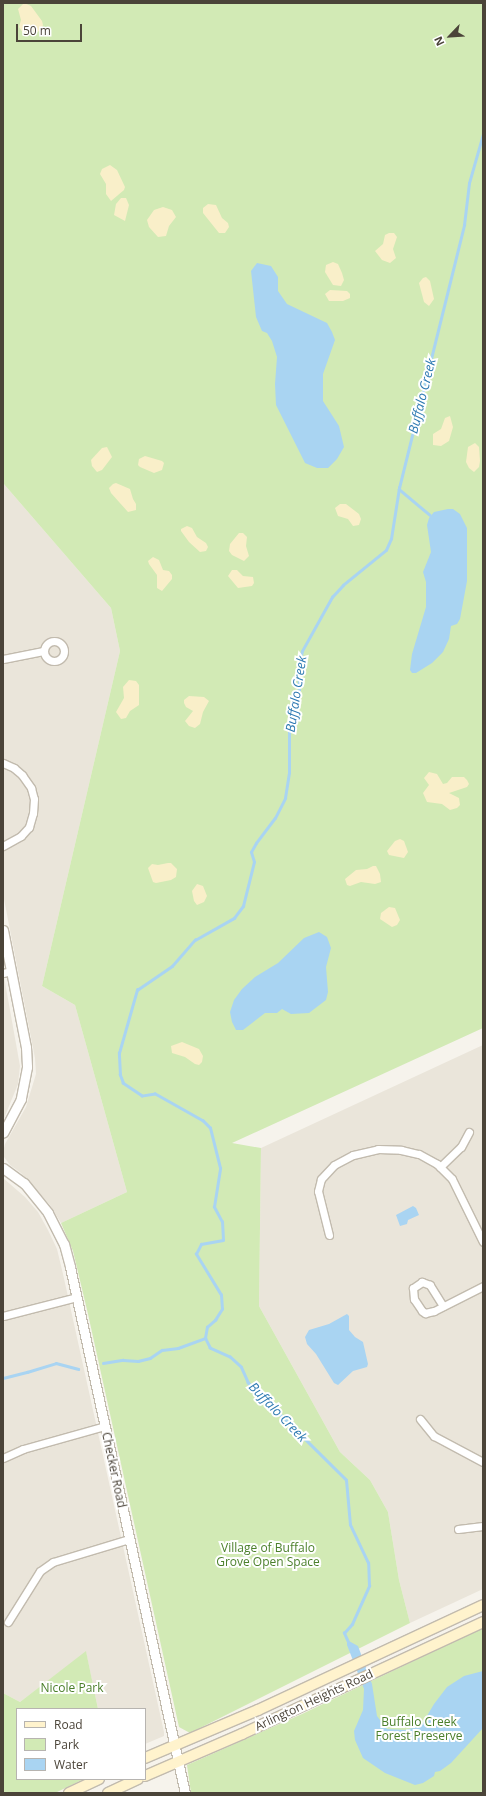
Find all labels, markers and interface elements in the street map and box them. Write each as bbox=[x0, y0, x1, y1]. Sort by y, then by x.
scale bar bbox=[18, 16, 84, 42]
north arrow bbox=[430, 16, 470, 56]
text: 50 m bbox=[23, 22, 51, 39]
text: N bbox=[430, 34, 447, 49]
water label: Buffalo Creek bbox=[405, 357, 439, 435]
water label: Buffalo Creek bbox=[282, 655, 310, 733]
water label: Buffalo Creek bbox=[246, 1379, 310, 1445]
street label: Checker Road bbox=[99, 1431, 129, 1509]
park label: Village of Buffalo Grove Open Space bbox=[216, 1541, 320, 1569]
street label: Arlington Heights Road bbox=[253, 1666, 375, 1734]
park label: Nicole Park bbox=[40, 1681, 104, 1695]
legend bbox=[16, 1708, 146, 1780]
park label: Buffalo Creek Forest Preserve bbox=[375, 1715, 463, 1743]
text: Road bbox=[54, 1716, 83, 1733]
text: Park bbox=[54, 1736, 79, 1753]
text: Water bbox=[54, 1756, 88, 1773]

